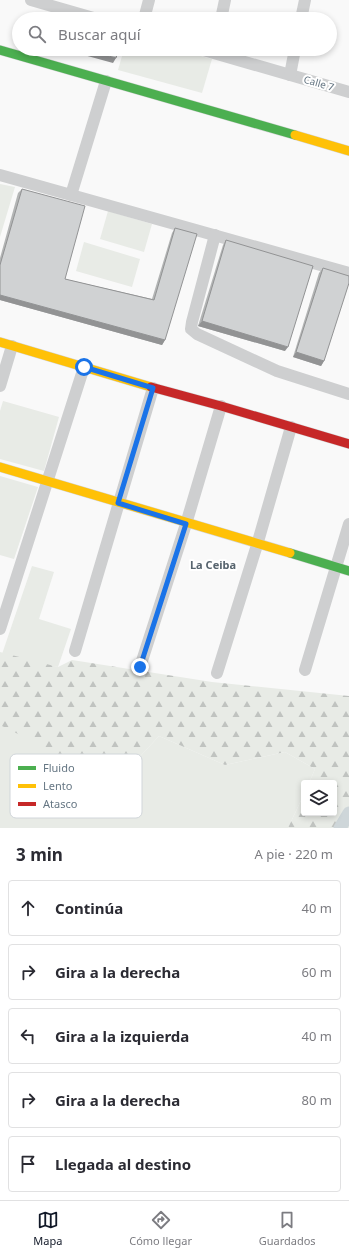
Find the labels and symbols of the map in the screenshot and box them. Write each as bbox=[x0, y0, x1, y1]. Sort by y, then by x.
street label: Calle 7 bbox=[302, 72, 336, 94]
route start bbox=[75, 358, 93, 376]
district label: La Ceiba bbox=[190, 557, 236, 572]
route end bbox=[131, 658, 149, 676]
legend bbox=[10, 754, 142, 818]
text: Fluido bbox=[43, 760, 75, 775]
text: Lento bbox=[43, 778, 73, 793]
text: Atasco bbox=[43, 796, 78, 811]

